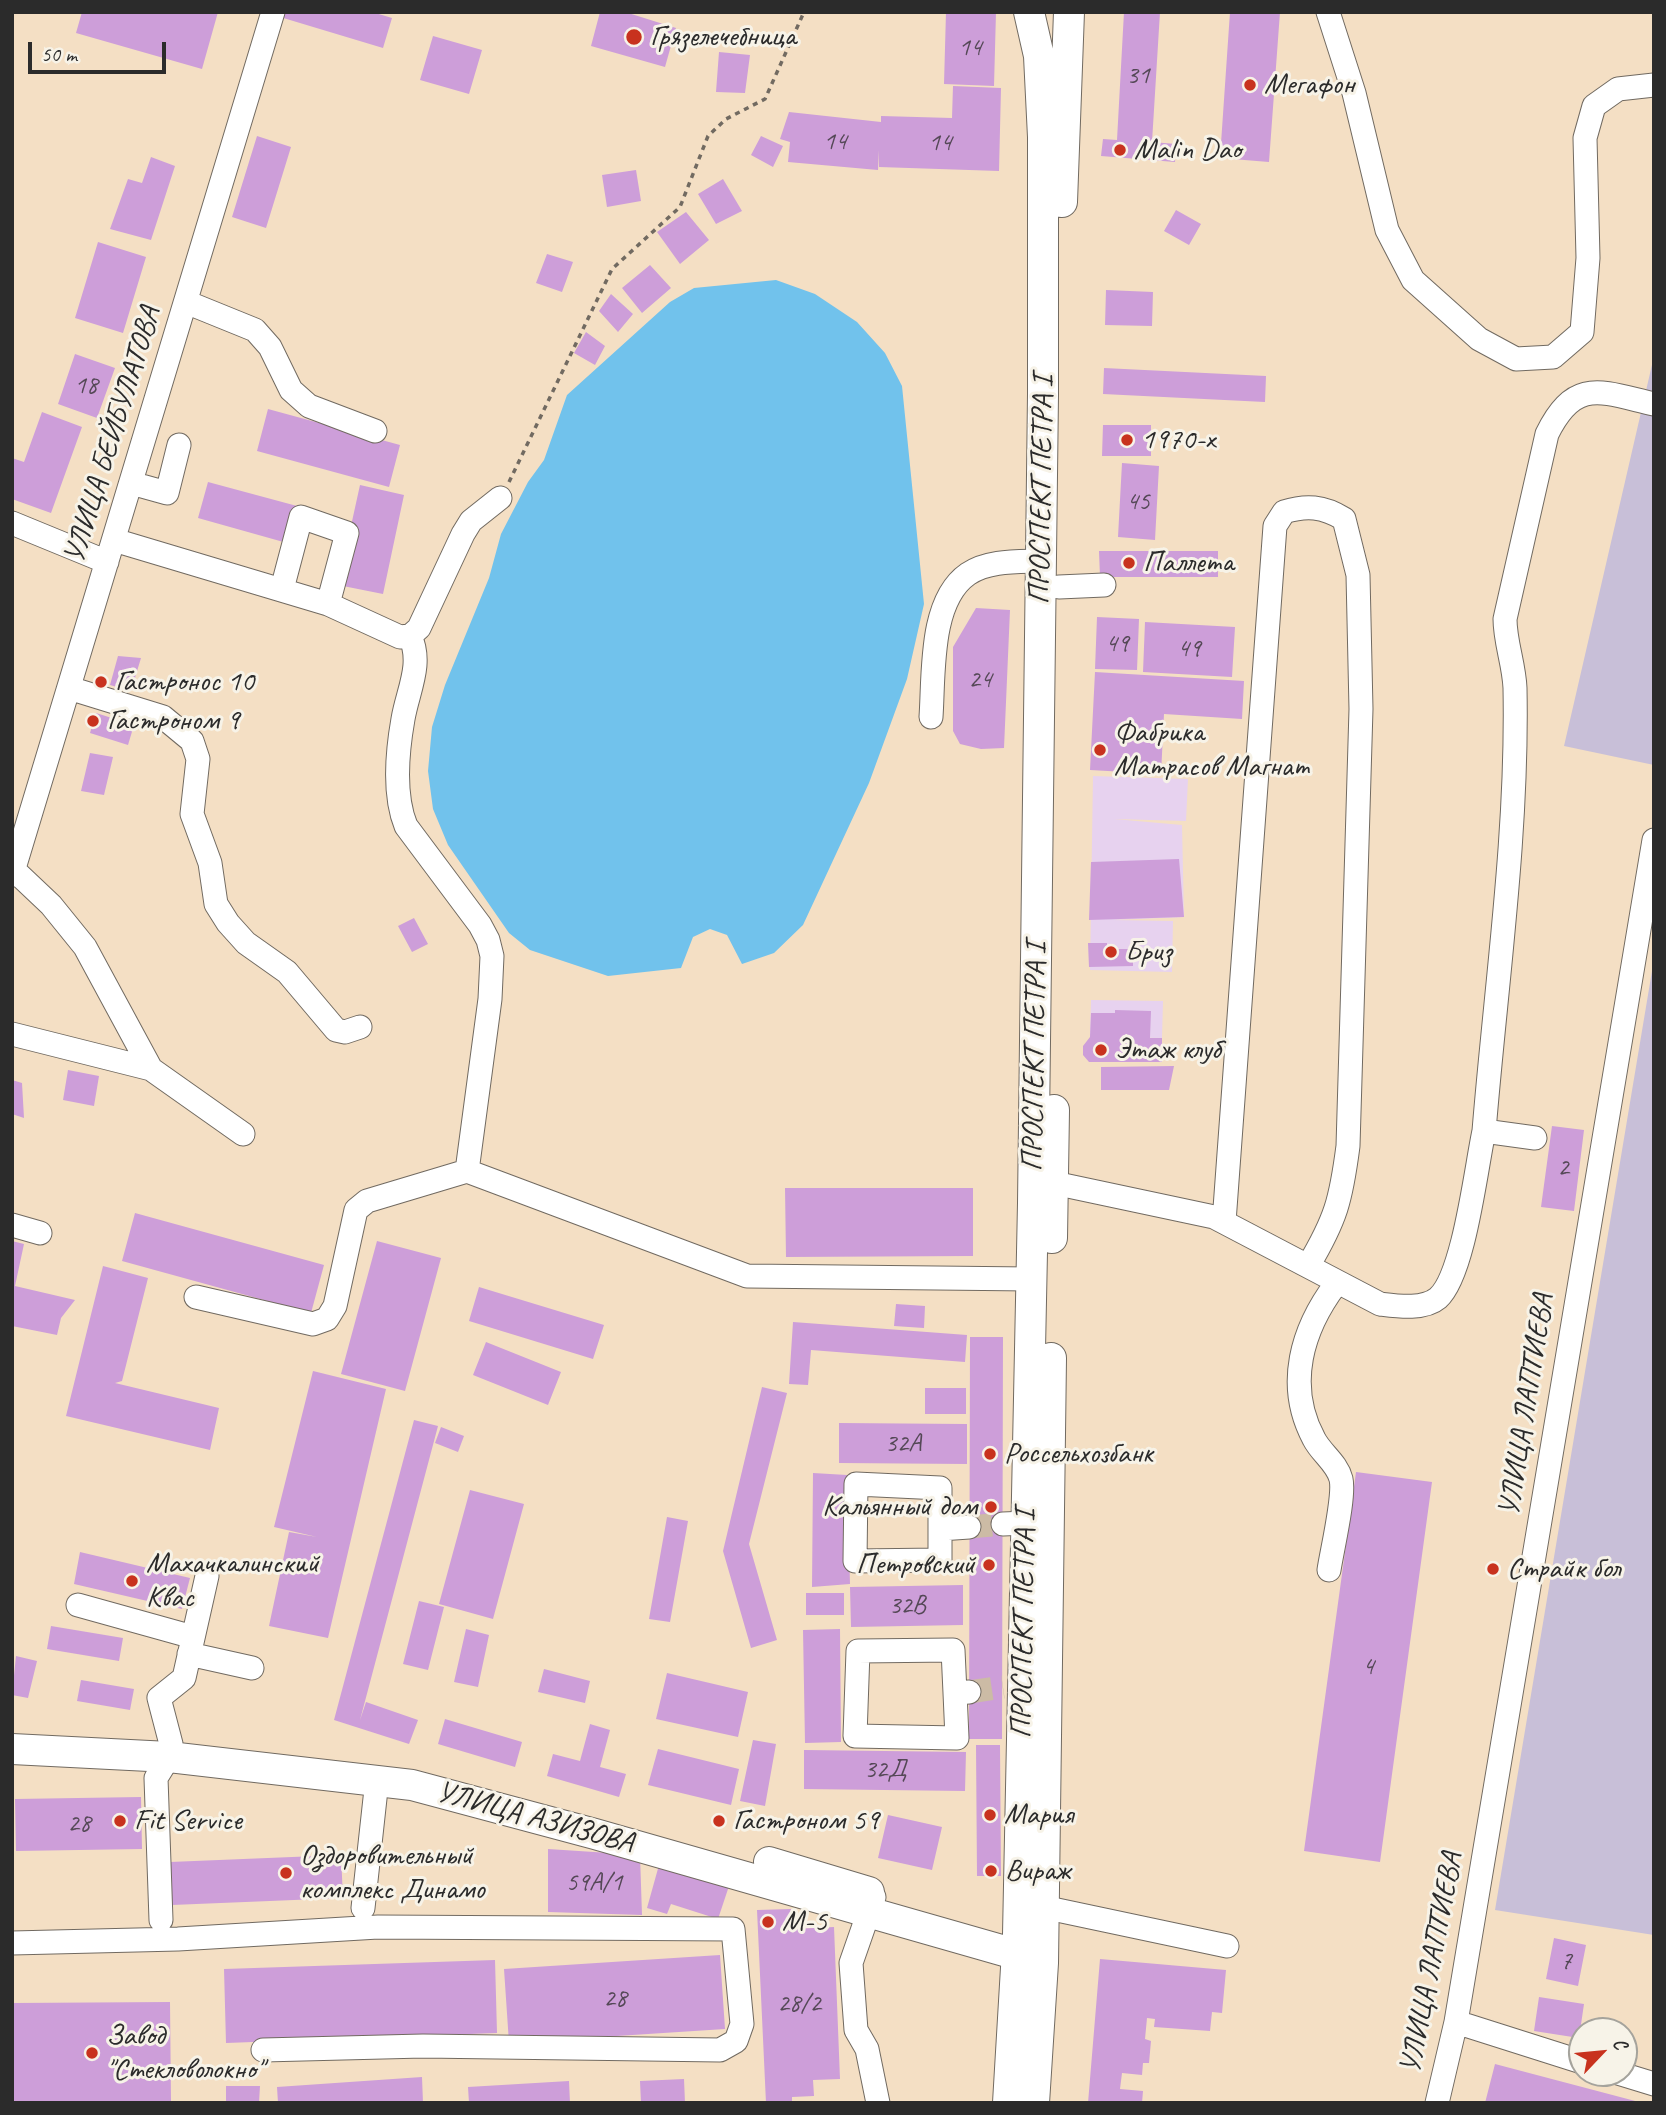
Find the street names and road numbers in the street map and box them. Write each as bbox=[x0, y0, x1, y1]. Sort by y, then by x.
street label: УЛИЦА БЕЙБУЛАТОВА bbox=[57, 303, 169, 567]
street label: ПРОСПЕКТ ПЕТРА I bbox=[1022, 375, 1062, 605]
street label: ПРОСПЕКТ ПЕТРА I bbox=[1015, 942, 1055, 1172]
street label: УЛИЦА ЛАПТИЕВА bbox=[1492, 1292, 1562, 1518]
street label: ПРОСПЕКТ ПЕТРА I bbox=[1004, 1509, 1044, 1739]
street label: УЛИЦА АЗИЗОВА bbox=[433, 1774, 637, 1862]
street label: УЛИЦА ЛАПТИЕВА bbox=[1393, 1850, 1471, 2076]

